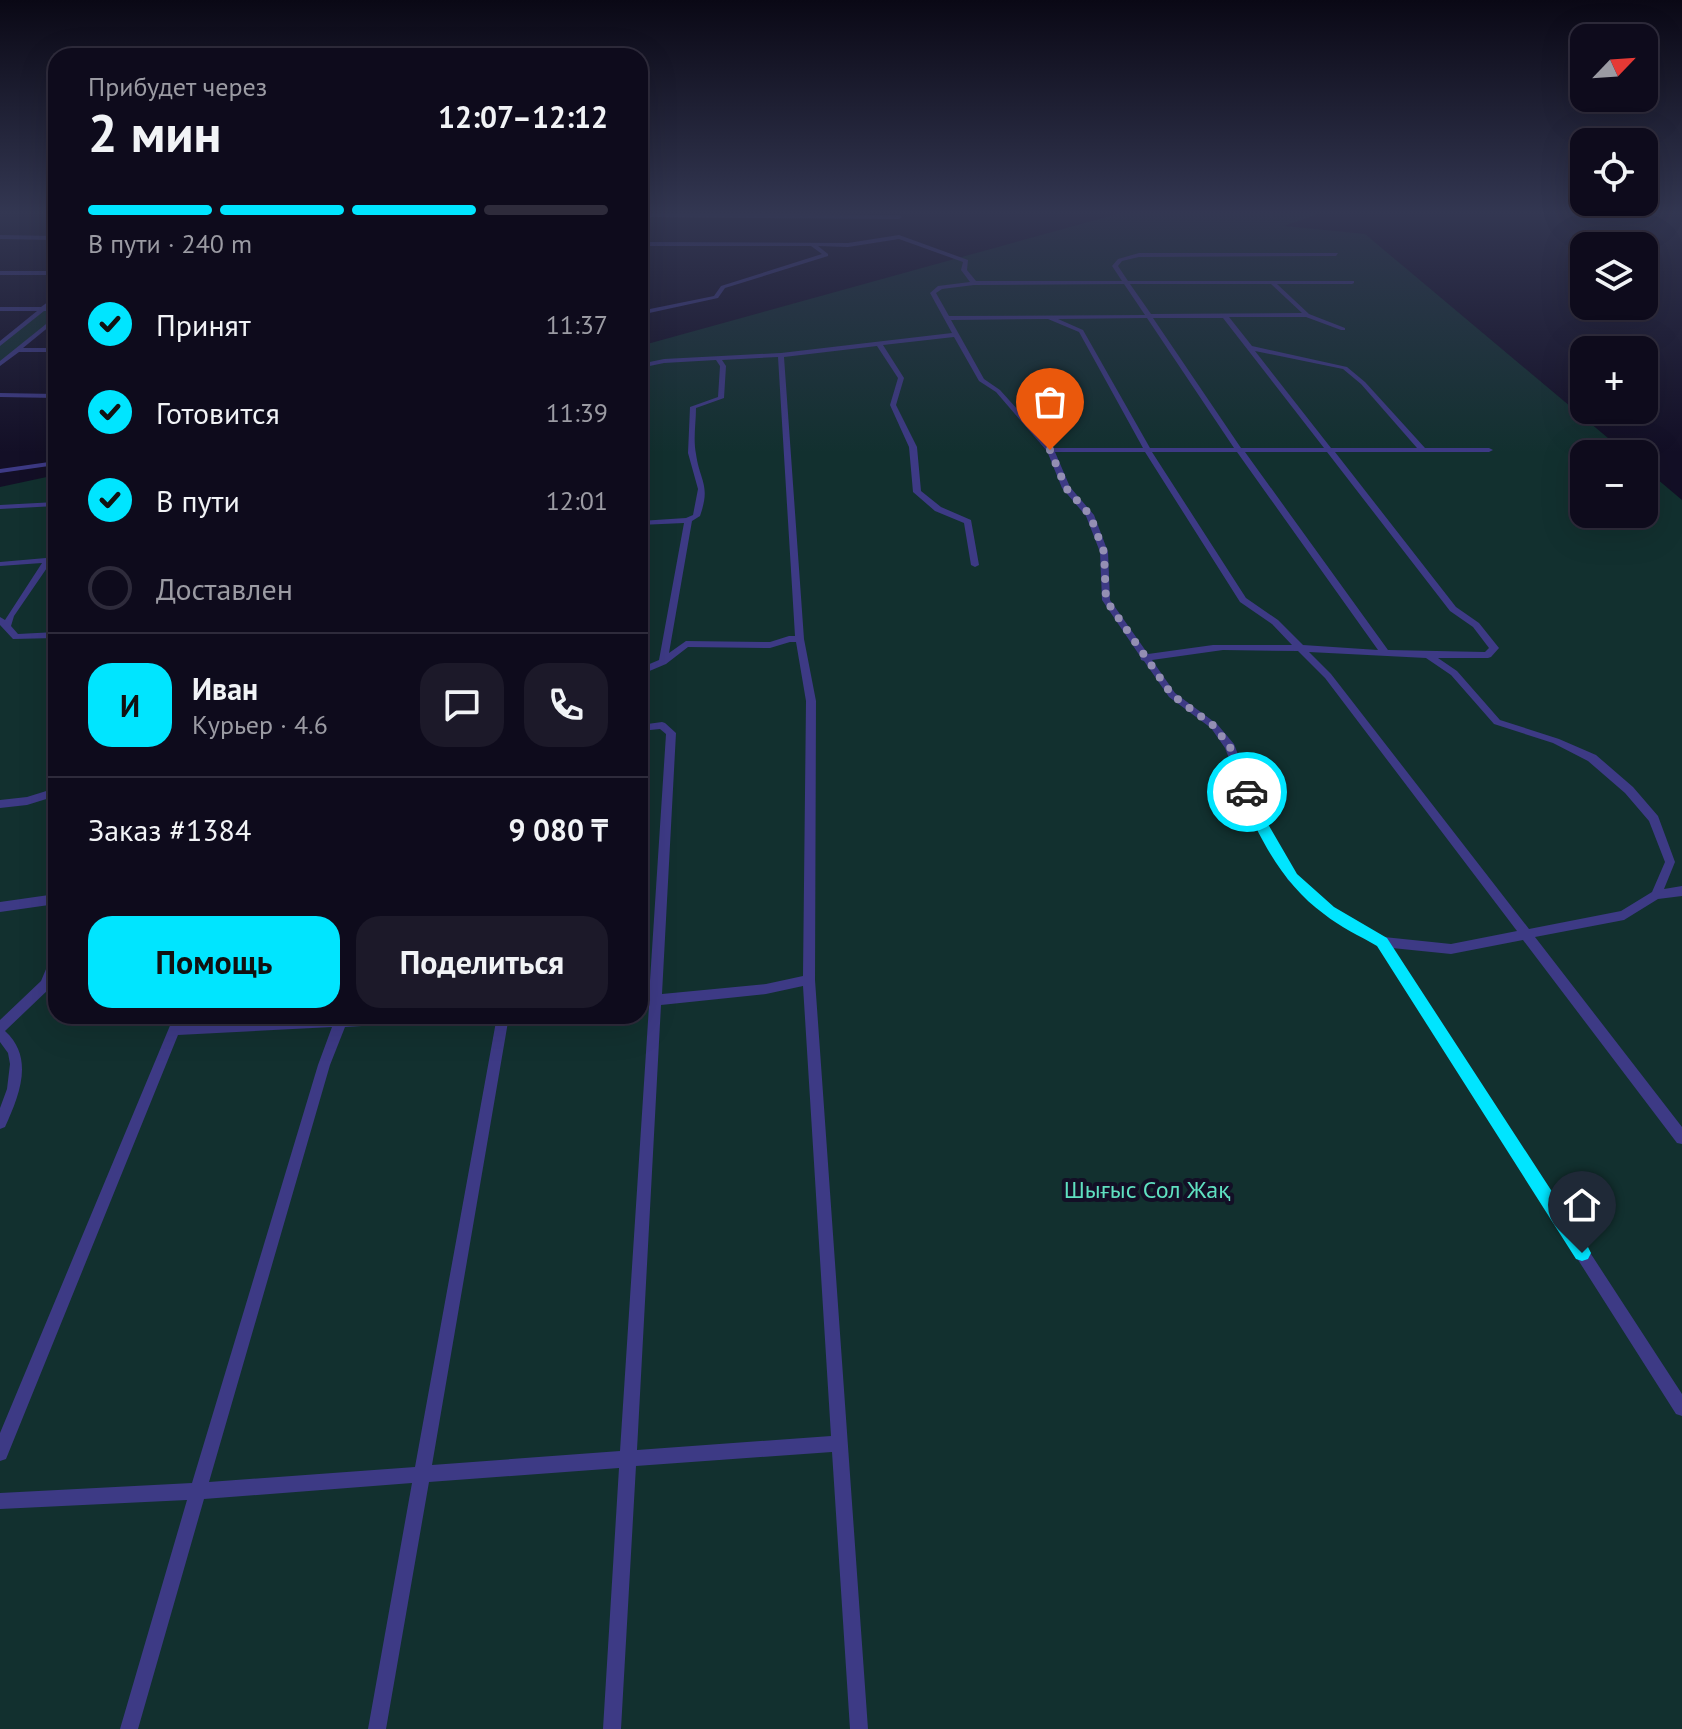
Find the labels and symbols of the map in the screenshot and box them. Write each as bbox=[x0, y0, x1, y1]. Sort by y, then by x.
north arrow bbox=[1570, 24, 1658, 112]
pin bbox=[1016, 368, 1084, 450]
courier bbox=[1207, 752, 1287, 832]
pin bbox=[1548, 1171, 1616, 1253]
park label: Шығыс Сол Жақ bbox=[1064, 1174, 1230, 1205]

